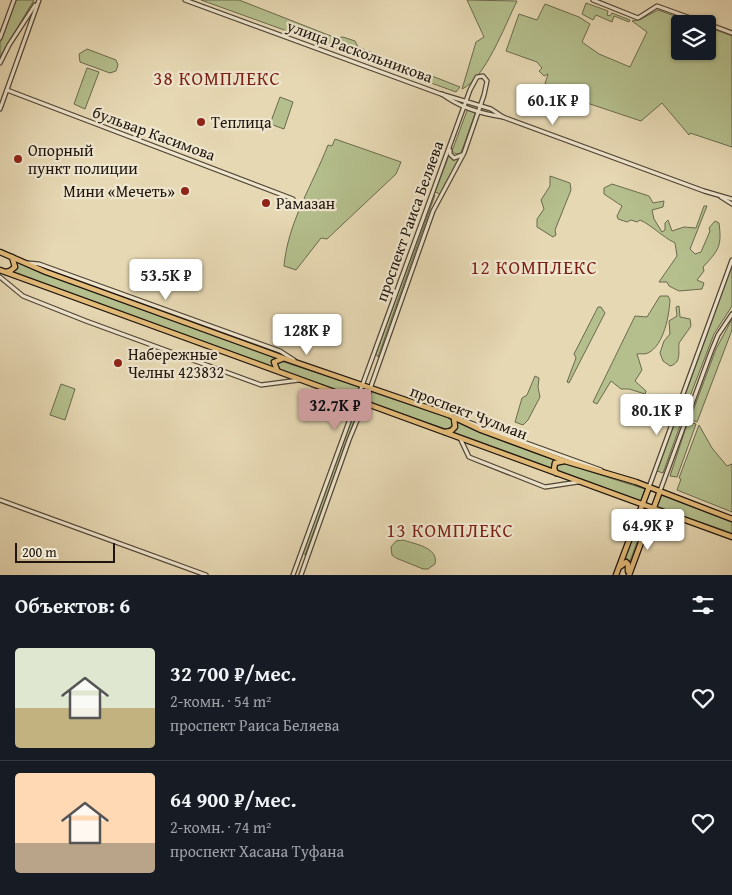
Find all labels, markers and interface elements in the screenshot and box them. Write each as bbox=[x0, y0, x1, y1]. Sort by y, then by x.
street label: улица Раскольникова bbox=[283, 13, 437, 89]
map controls bbox=[671, 15, 716, 60]
button: layers bbox=[671, 15, 716, 60]
district label: 38 КОМПЛЕКС bbox=[153, 64, 281, 92]
pin: 60.1K ₽ bbox=[507, 84, 599, 126]
text: 60.1K ₽ bbox=[527, 88, 579, 112]
street label: бульвар Касимова bbox=[89, 100, 219, 167]
place label: Теплица bbox=[211, 110, 272, 134]
marker: Теплица bbox=[195, 116, 207, 128]
street label: проспект Раиса Беляева bbox=[369, 137, 449, 305]
place label: Опорный пункт полиции bbox=[28, 138, 138, 180]
marker: Опорный пункт полиции bbox=[12, 153, 24, 165]
place label: Мини «Мечеть» bbox=[63, 179, 175, 203]
marker: Мини «Мечеть» bbox=[179, 185, 191, 197]
place label: Рамазан bbox=[276, 191, 335, 215]
marker: Рамазан bbox=[260, 197, 272, 209]
district label: 12 КОМПЛЕКС bbox=[470, 253, 598, 281]
pin: 53.5K ₽ bbox=[120, 258, 212, 301]
text: 53.5K ₽ bbox=[140, 263, 192, 287]
pin: 128K ₽ bbox=[266, 314, 348, 356]
text: 128K ₽ bbox=[284, 318, 330, 342]
place label: Набережные Челны 423832 bbox=[128, 342, 224, 384]
marker: Набережные Челны 423832 bbox=[112, 357, 124, 369]
street label: проспект Чулман bbox=[407, 379, 531, 445]
pin: 32.7K ₽ bbox=[289, 388, 381, 431]
text: 32.7K ₽ bbox=[309, 393, 361, 417]
pin: 80.1K ₽ bbox=[611, 394, 703, 436]
text: 80.1K ₽ bbox=[631, 398, 683, 422]
pin: 64.9K ₽ bbox=[602, 508, 694, 551]
text: 64.9K ₽ bbox=[622, 513, 674, 537]
district label: 13 КОМПЛЕКС bbox=[386, 516, 514, 544]
scale bar bbox=[15, 540, 115, 563]
text: 200 m bbox=[22, 542, 57, 562]
text: Объектов: 6 bbox=[15, 590, 130, 621]
icon: filters bbox=[689, 591, 717, 619]
text: 32 700 ₽/мес. bbox=[170, 658, 296, 689]
icon: home bbox=[55, 668, 115, 728]
icon: heart bbox=[689, 684, 717, 712]
text: 2-комн. · 54 m² bbox=[170, 689, 271, 713]
text: проспект Раиса Беляева bbox=[170, 713, 339, 737]
text: 64 900 ₽/мес. bbox=[170, 784, 296, 815]
icon: home bbox=[55, 793, 115, 853]
icon: heart bbox=[689, 809, 717, 837]
text: 2-комн. · 74 m² bbox=[170, 815, 271, 839]
text: проспект Хасана Туфана bbox=[170, 839, 344, 863]

